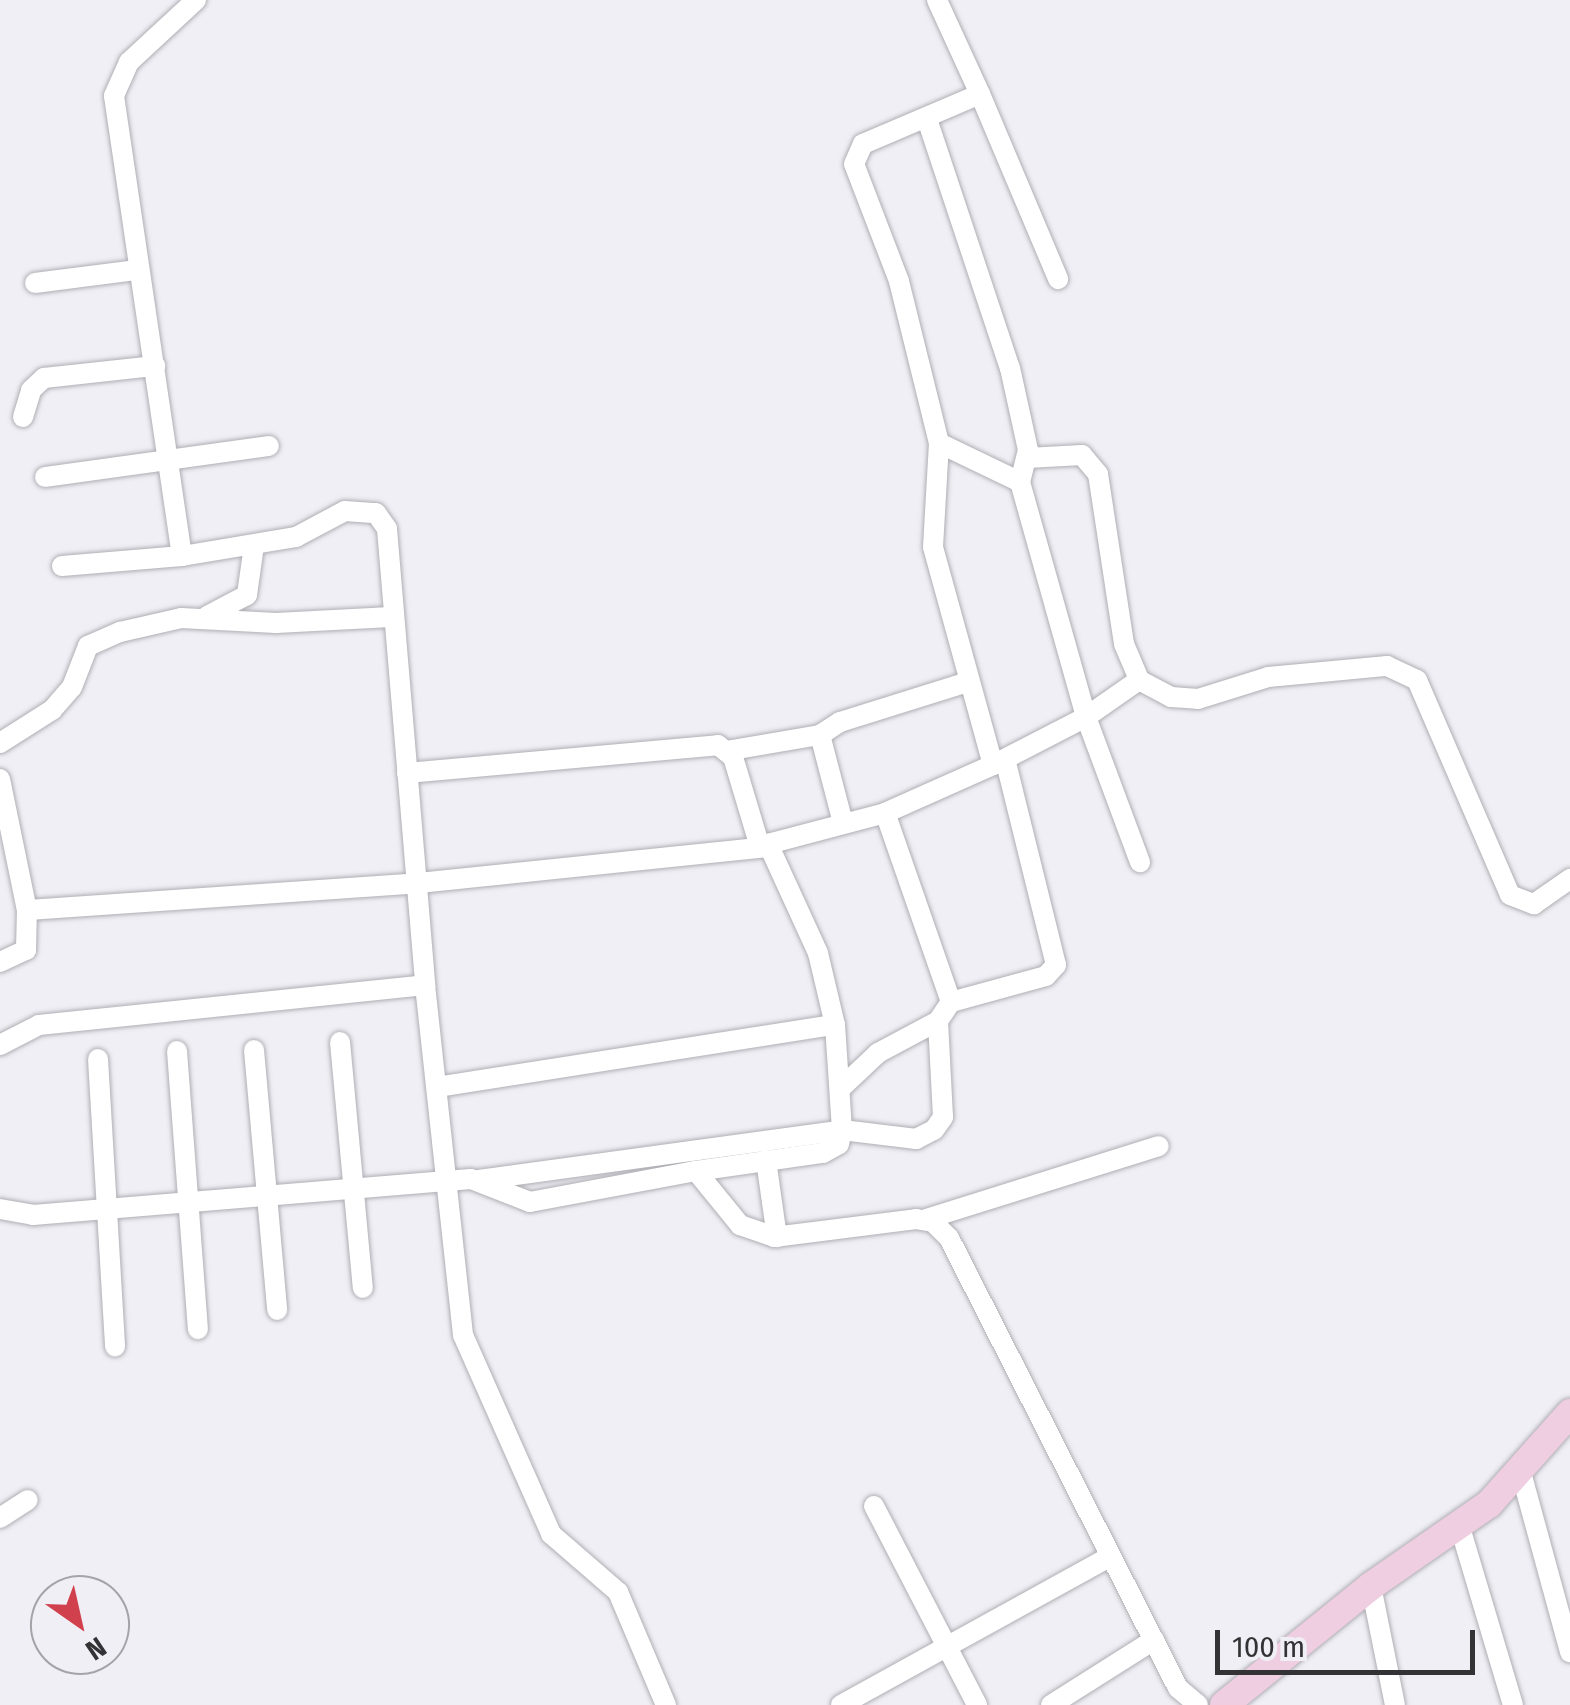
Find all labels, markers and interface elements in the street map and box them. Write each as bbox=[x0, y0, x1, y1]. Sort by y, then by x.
north arrow bbox=[30, 1575, 130, 1675]
scale bar bbox=[1220, 1610, 1480, 1672]
text: 100 m bbox=[1232, 1629, 1305, 1665]
text: N bbox=[80, 1630, 112, 1667]

